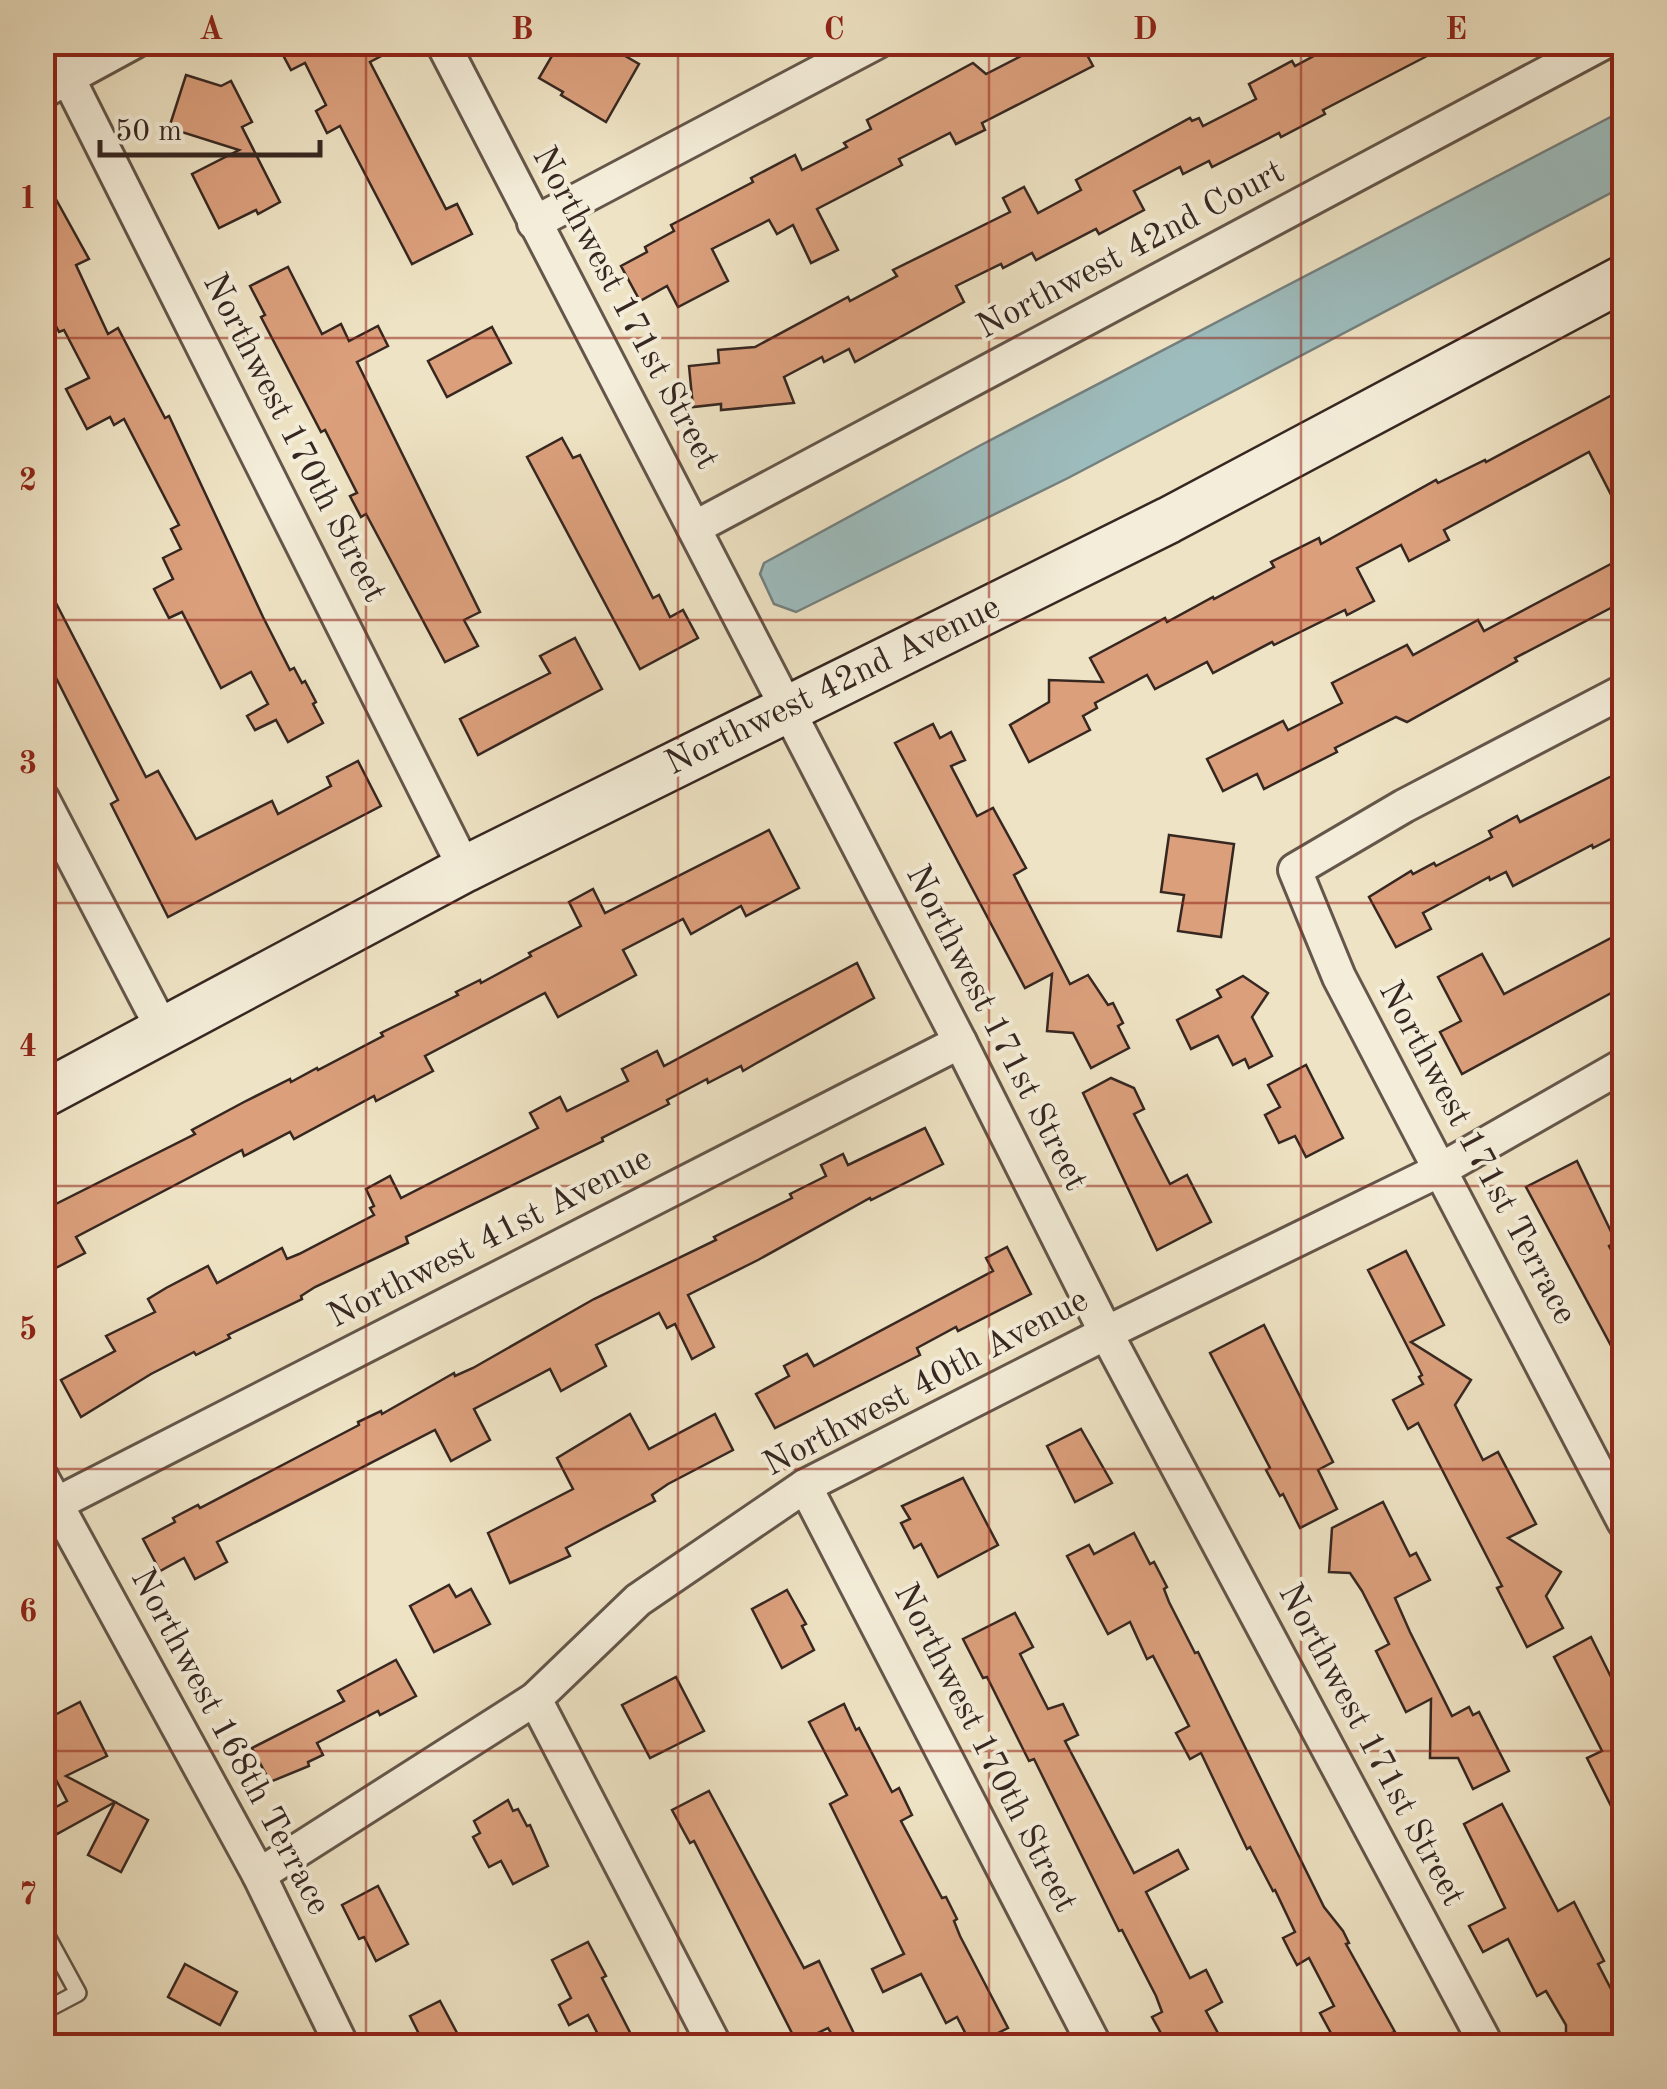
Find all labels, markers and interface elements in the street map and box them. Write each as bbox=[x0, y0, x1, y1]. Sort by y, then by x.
text: A bbox=[199, 15, 223, 47]
text: B bbox=[511, 15, 533, 47]
text: C bbox=[823, 15, 845, 47]
text: D bbox=[1132, 15, 1158, 47]
text: E bbox=[1445, 15, 1467, 47]
scale bar bbox=[100, 95, 320, 157]
text: 50 m bbox=[115, 117, 182, 147]
street label: Northwest 171st Street bbox=[525, 141, 725, 475]
street label: Northwest 42nd Court bbox=[972, 154, 1290, 346]
text: 1 bbox=[19, 184, 37, 216]
street label: Northwest 170th Street bbox=[196, 268, 392, 608]
text: 2 bbox=[19, 466, 37, 498]
street label: Northwest 42nd Avenue bbox=[660, 590, 1006, 782]
text: 3 bbox=[19, 749, 37, 781]
street label: Northwest 171st Street bbox=[899, 860, 1093, 1196]
street label: Northwest 171st Terrace bbox=[1372, 976, 1582, 1330]
text: 4 bbox=[19, 1032, 37, 1064]
street label: Northwest 41st Avenue bbox=[323, 1141, 657, 1335]
street label: Northwest 40th Avenue bbox=[758, 1283, 1094, 1483]
text: 5 bbox=[19, 1315, 37, 1347]
street label: Northwest 168th Terrace bbox=[124, 1563, 336, 1921]
street label: Northwest 170th Street bbox=[887, 1578, 1083, 1918]
street label: Northwest 171st Street bbox=[1271, 1578, 1471, 1912]
text: 6 bbox=[19, 1597, 37, 1629]
text: 7 bbox=[19, 1880, 37, 1912]

